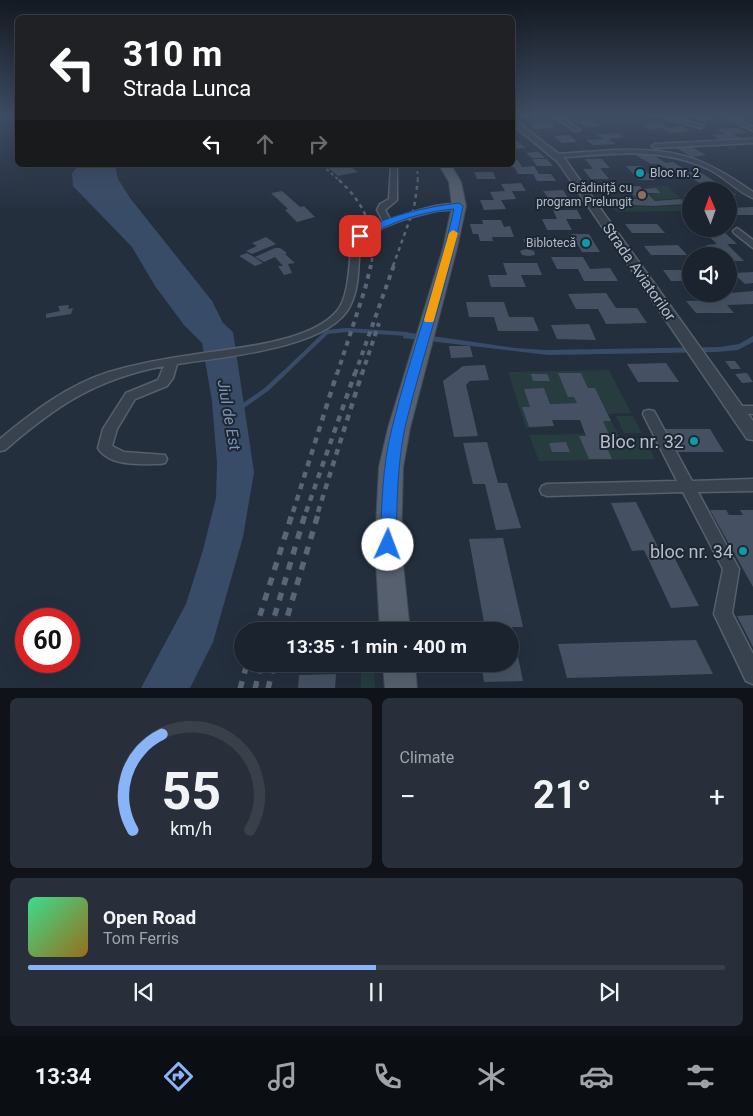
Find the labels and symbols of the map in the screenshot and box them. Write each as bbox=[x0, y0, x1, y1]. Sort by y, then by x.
place label: Bloc nr. 2 bbox=[650, 166, 700, 180]
marker: Bloc nr. 2 bbox=[634, 167, 646, 179]
place label: Grădiniță cu program Prelungit bbox=[536, 181, 632, 209]
north arrow bbox=[682, 182, 738, 238]
marker: Grădiniță cu program Prelungit bbox=[636, 189, 648, 201]
pin bbox=[339, 215, 381, 257]
street label: Strada Aviatorilor bbox=[599, 220, 679, 324]
place label: Biblotecă bbox=[526, 236, 576, 250]
marker: Biblotecă bbox=[580, 237, 592, 249]
water label: Jiul de Est bbox=[213, 378, 245, 453]
place label: Bloc nr. 32 bbox=[600, 431, 684, 452]
marker: Bloc nr. 32 bbox=[688, 435, 700, 447]
position arrow bbox=[361, 518, 413, 570]
place label: bloc nr. 34 bbox=[650, 541, 733, 562]
marker: bloc nr. 34 bbox=[737, 545, 749, 557]
speed limit sign: 60 bbox=[15, 608, 80, 673]

